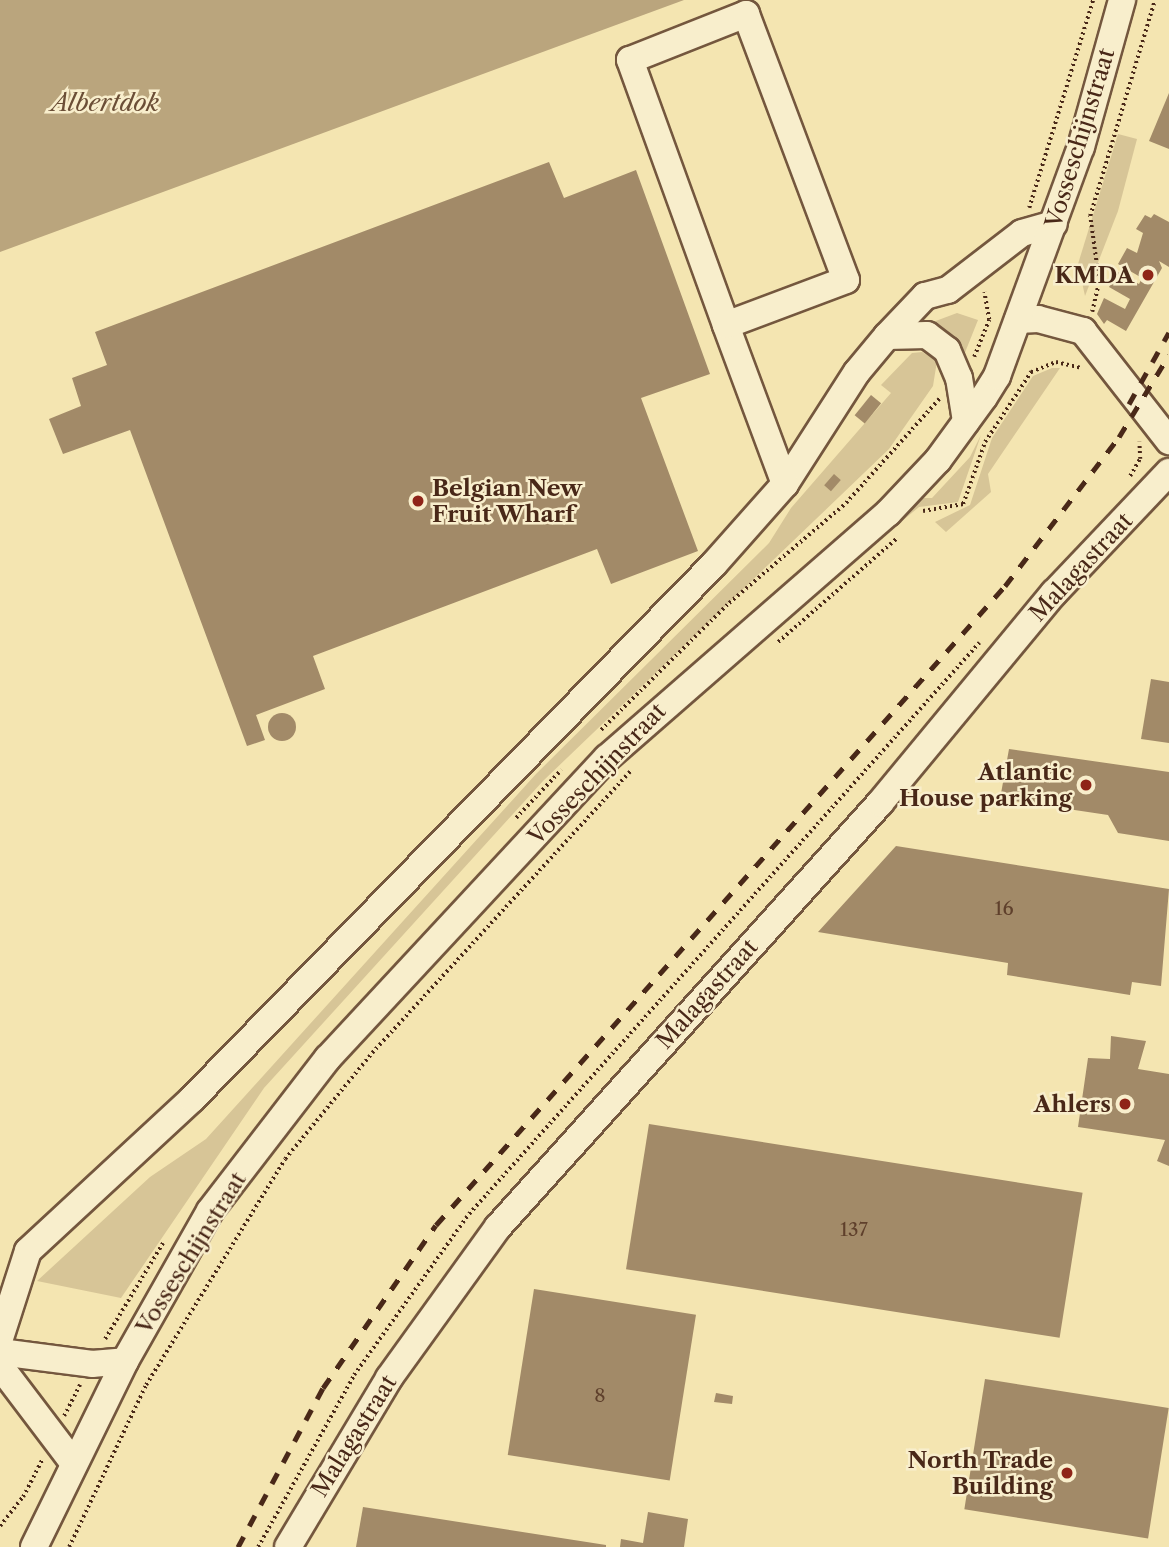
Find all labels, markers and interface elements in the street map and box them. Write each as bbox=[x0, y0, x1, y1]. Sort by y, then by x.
street label: Vosseschijnstraat bbox=[1040, 45, 1120, 231]
water label: Albertdok bbox=[51, 89, 159, 117]
place label: KMDA bbox=[1054, 261, 1134, 289]
marker: KMDA bbox=[1140, 267, 1156, 283]
place label: Belgian New Fruit Wharf bbox=[432, 474, 582, 528]
marker: Belgian New Fruit Wharf bbox=[410, 493, 426, 509]
street label: Malagastraat bbox=[1024, 507, 1138, 627]
street label: Vosseschijnstraat bbox=[522, 698, 672, 850]
place label: Atlantic House parking bbox=[899, 758, 1072, 812]
marker: Atlantic House parking bbox=[1078, 777, 1094, 793]
house number: 16 bbox=[994, 898, 1014, 920]
street label: Malagastraat bbox=[650, 933, 764, 1055]
place label: Ahlers bbox=[1034, 1090, 1111, 1118]
marker: Ahlers bbox=[1117, 1096, 1133, 1112]
street label: Vosseschijnstraat bbox=[130, 1167, 252, 1339]
house number: 137 bbox=[840, 1219, 868, 1241]
street label: Malagastraat bbox=[306, 1370, 402, 1502]
house number: 8 bbox=[594, 1385, 606, 1407]
place label: North Trade Building bbox=[907, 1446, 1053, 1500]
marker: North Trade Building bbox=[1059, 1465, 1075, 1481]

